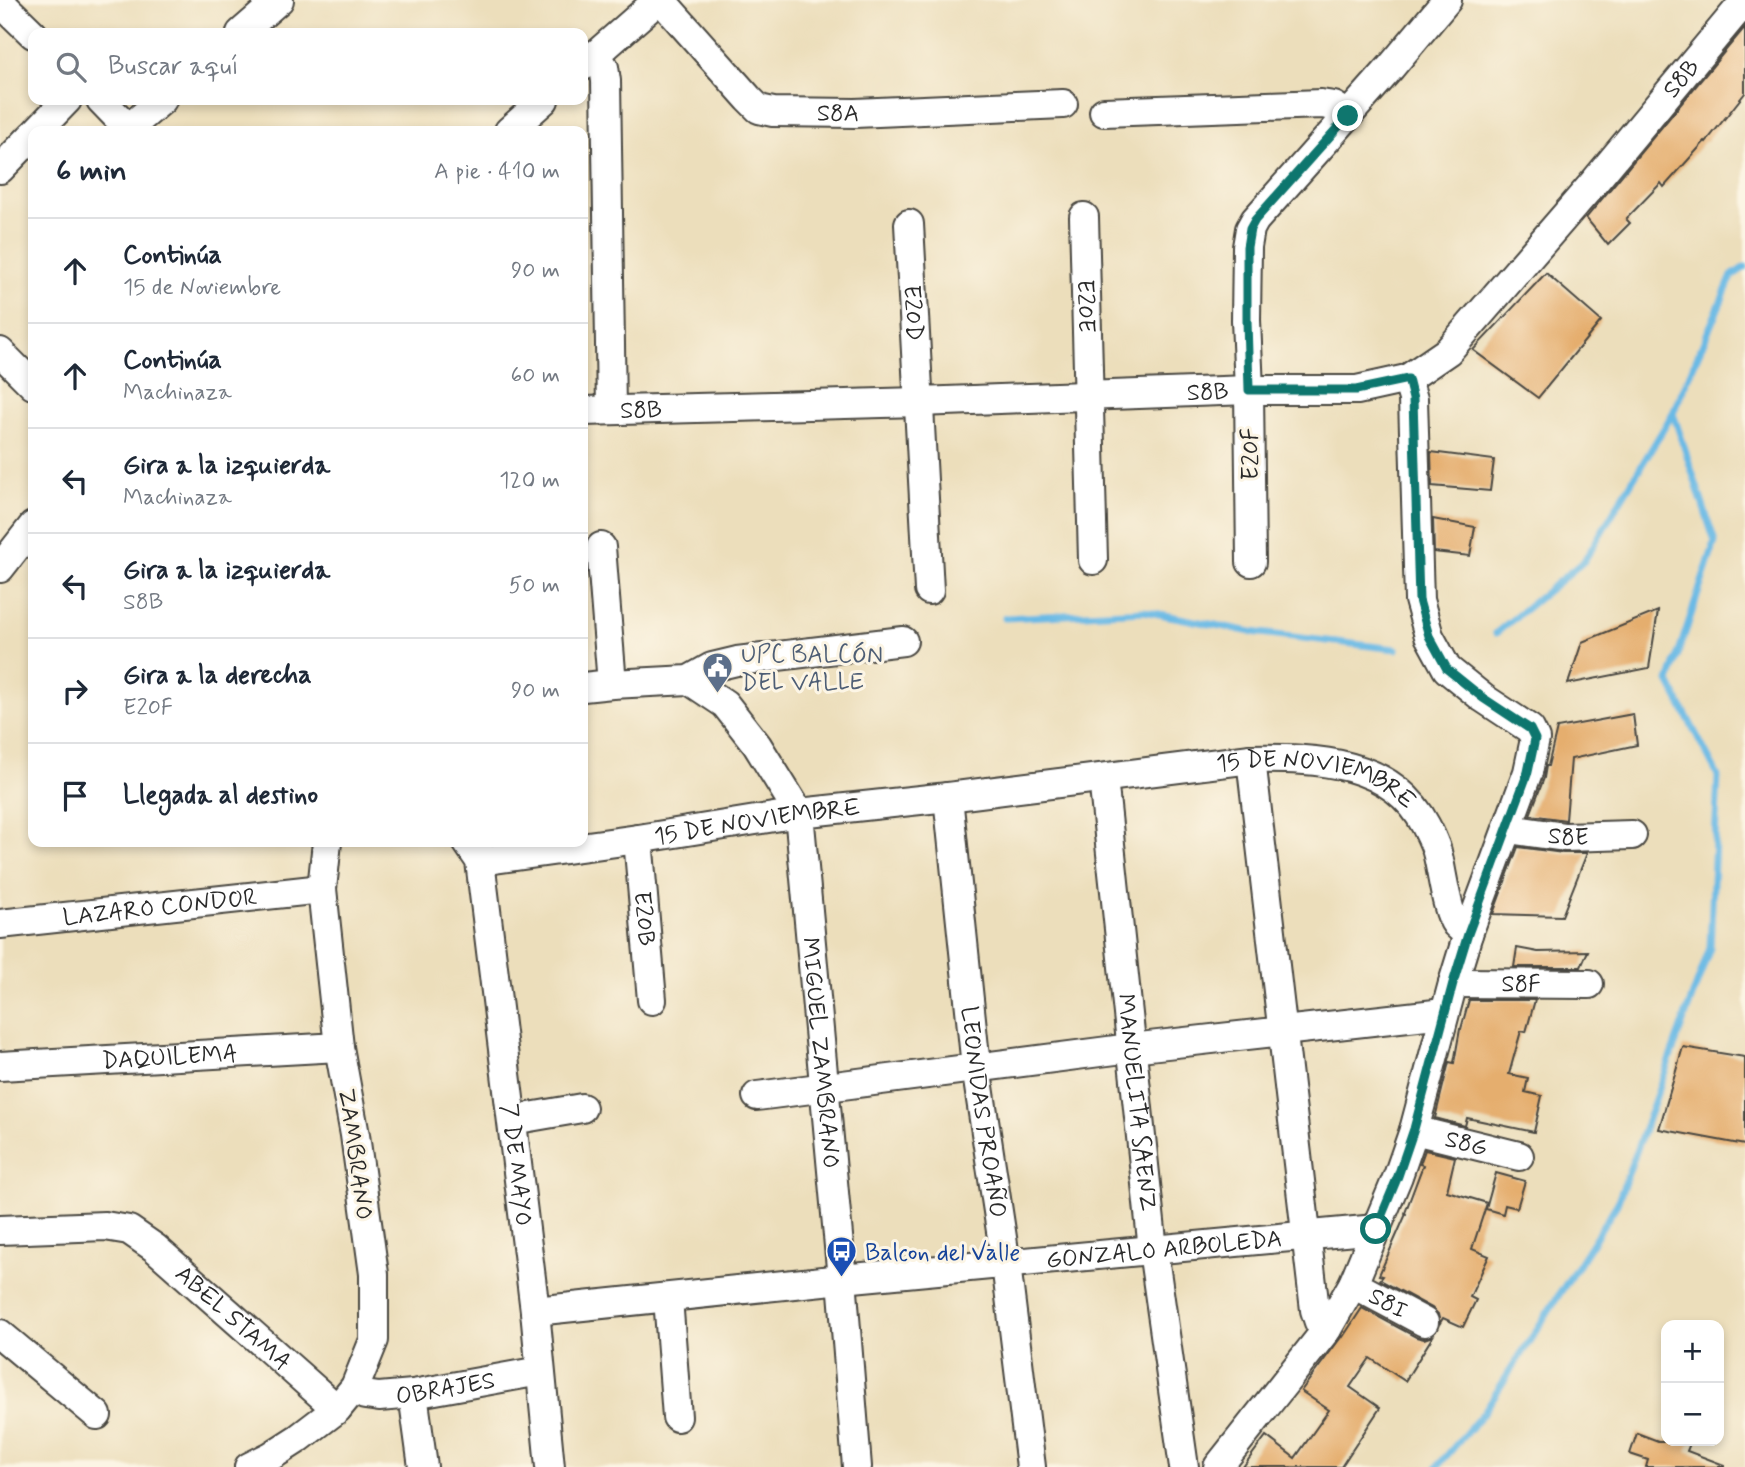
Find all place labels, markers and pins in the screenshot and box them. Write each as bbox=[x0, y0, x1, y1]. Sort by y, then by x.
place label: UPC BALCÓN DEL VALLE bbox=[741, 640, 883, 699]
public building icon: UPC BALCÓN DEL VALLE bbox=[701, 651, 735, 695]
bus stop icon: Balcon del Valle bbox=[825, 1235, 859, 1279]
place label: Balcon del Valle bbox=[865, 1238, 1020, 1269]

